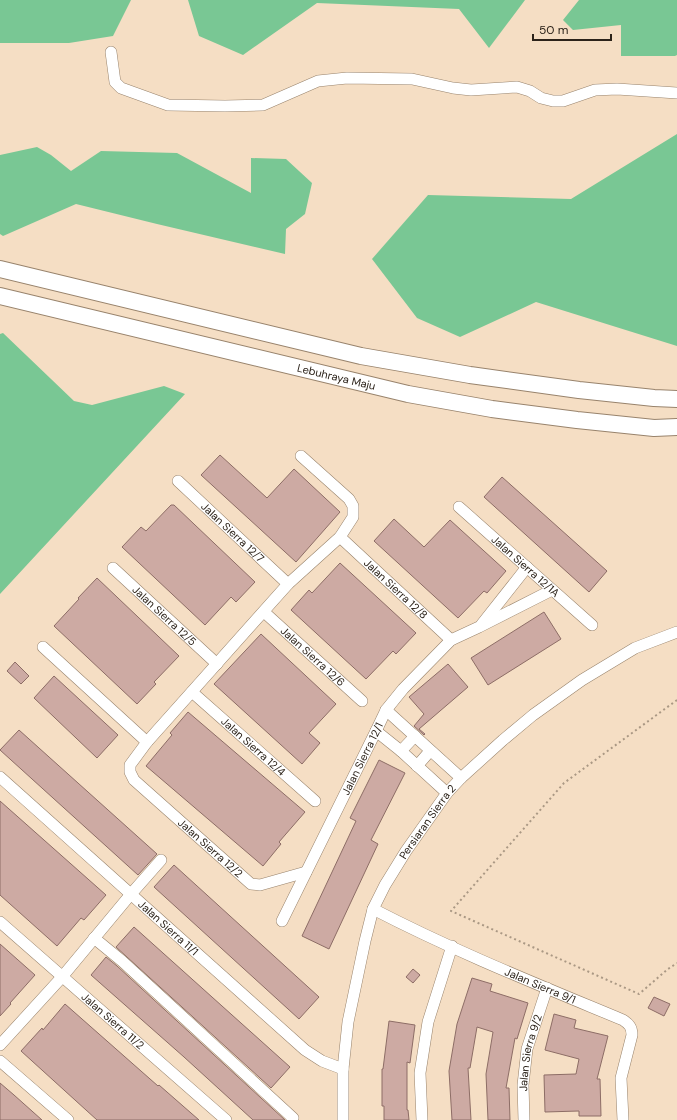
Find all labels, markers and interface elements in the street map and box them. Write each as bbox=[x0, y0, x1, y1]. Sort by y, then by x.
scale bar bbox=[533, 16, 611, 42]
text: 50 m bbox=[539, 22, 568, 38]
street label: Lebuhraya Maju bbox=[296, 361, 377, 393]
street label: Jalan Sierra 12/7 bbox=[198, 499, 267, 565]
street label: Jalan Sierra 12/1A bbox=[489, 532, 563, 600]
street label: Jalan Sierra 12/8 bbox=[361, 556, 431, 622]
street label: Jalan Sierra 12/5 bbox=[130, 583, 200, 649]
street label: Jalan Sierra 12/6 bbox=[278, 624, 348, 689]
street label: Jalan Sierra 12/4 bbox=[218, 714, 289, 779]
street label: Jalan Sierra 12/1 bbox=[338, 720, 386, 797]
street label: Persiaran Sierra 2 bbox=[396, 781, 459, 862]
street label: Jalan Sierra 12/2 bbox=[175, 815, 246, 880]
street label: Jalan Sierra 11/1 bbox=[135, 897, 201, 958]
street label: Jalan Sierra 9/1 bbox=[503, 964, 578, 1007]
street label: Jalan Sierra 11/2 bbox=[78, 990, 147, 1052]
street label: Jalan Sierra 9/2 bbox=[516, 1013, 545, 1092]

